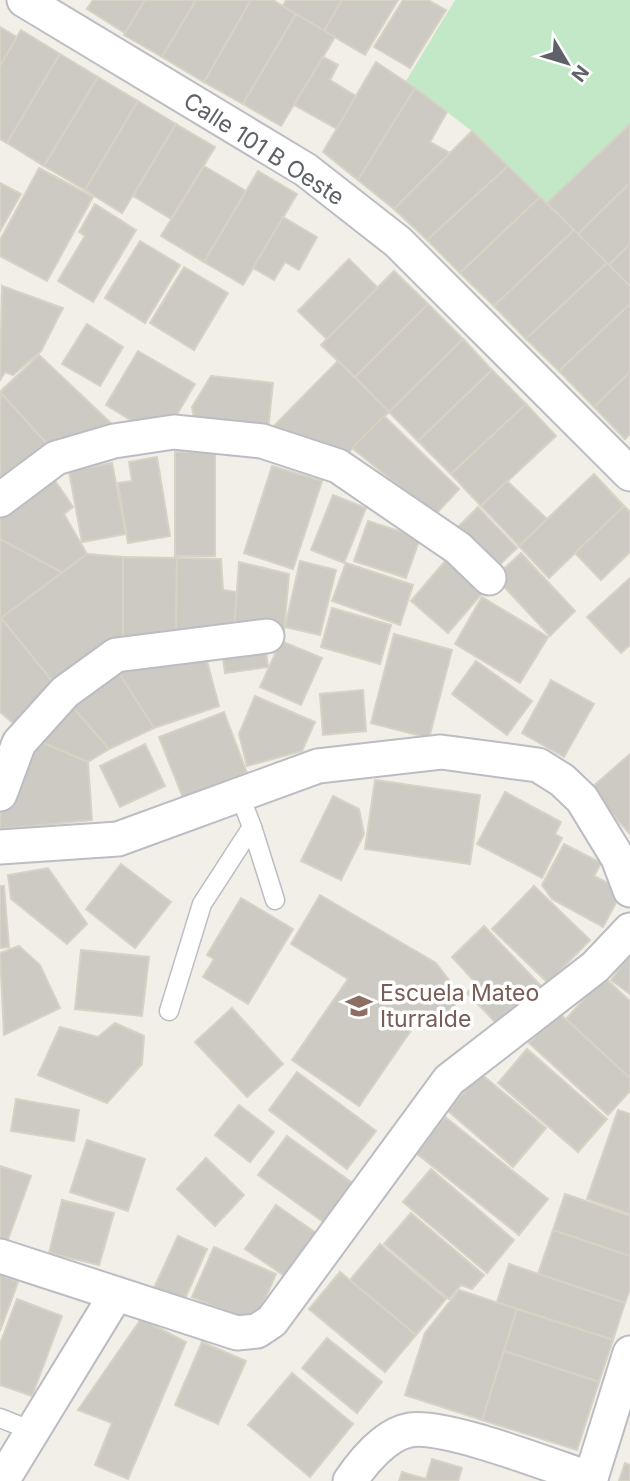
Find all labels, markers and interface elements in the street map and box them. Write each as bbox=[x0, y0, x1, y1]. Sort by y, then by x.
north arrow bbox=[532, 28, 602, 98]
text: N bbox=[566, 60, 594, 86]
street label: Calle 101 B Oeste bbox=[178, 87, 350, 211]
place label: Escuela Mateo Iturralde bbox=[380, 979, 539, 1033]
school or university icon: Escuela Mateo Iturralde bbox=[344, 991, 374, 1021]

